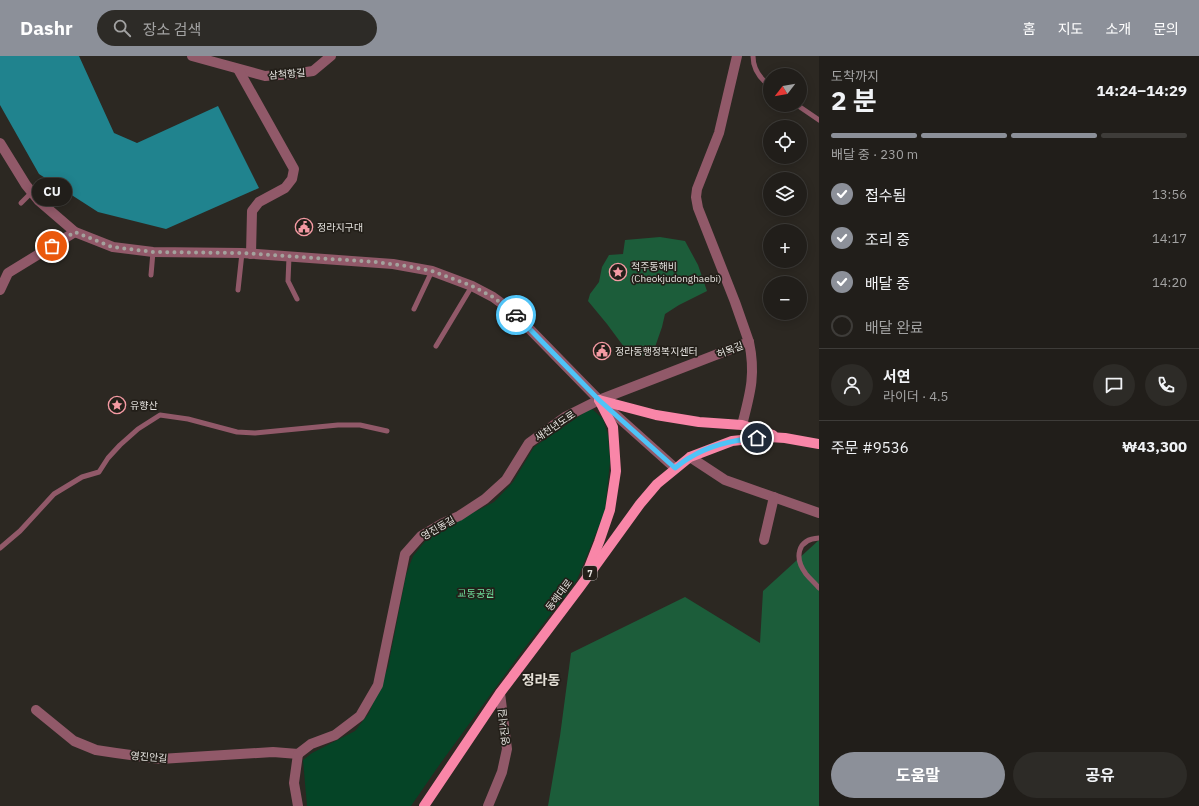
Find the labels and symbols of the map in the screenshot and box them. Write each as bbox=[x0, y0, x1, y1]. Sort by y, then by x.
street label: 삼척항길 bbox=[268, 66, 306, 82]
north arrow bbox=[763, 68, 807, 112]
callout: CU bbox=[32, 178, 72, 206]
public building icon: 정라지구대 bbox=[294, 217, 314, 237]
place label: 정라지구대 bbox=[317, 221, 363, 234]
pin bbox=[35, 229, 69, 263]
place label: 척주동해비 (Cheokjudonghaebi) bbox=[631, 260, 721, 285]
place icon: 척주동해비 (Cheokjudonghaebi) bbox=[608, 262, 628, 282]
courier bbox=[496, 295, 536, 335]
street label: 허목길 bbox=[715, 339, 745, 361]
public building icon: 정라동행정복지센터 bbox=[592, 341, 612, 361]
place label: 정라동행정복지센터 bbox=[615, 345, 698, 358]
place icon: 유향산 bbox=[107, 395, 127, 415]
place label: 유향산 bbox=[130, 399, 158, 412]
street label: 새천년도로 bbox=[532, 408, 578, 444]
pin bbox=[740, 421, 774, 455]
street label: 영진동길 bbox=[419, 513, 457, 543]
road number: 7 bbox=[583, 566, 597, 580]
street label: 동해대로 bbox=[543, 576, 575, 614]
park label: 교동공원 bbox=[458, 587, 494, 600]
district label: 정라동 bbox=[522, 671, 560, 689]
street label: 영진서길 bbox=[496, 708, 512, 746]
street label: 영진안길 bbox=[130, 749, 168, 765]

